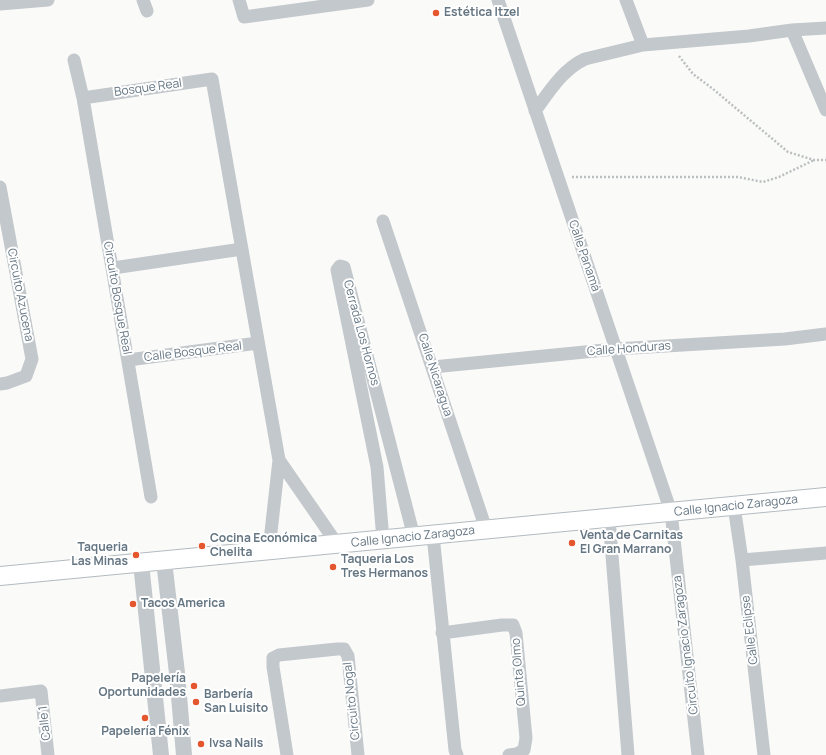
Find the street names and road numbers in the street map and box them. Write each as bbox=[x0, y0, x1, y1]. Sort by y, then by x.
street label: Bosque Real bbox=[113, 76, 183, 100]
street label: Calle Panamá bbox=[565, 218, 603, 294]
street label: Circuito Bosque Real bbox=[100, 240, 134, 356]
street label: Circuito Azucena bbox=[4, 247, 36, 343]
street label: Cerrada Los Hornos bbox=[340, 279, 382, 387]
street label: Calle Nicaragua bbox=[415, 332, 455, 418]
street label: Calle Bosque Real bbox=[143, 339, 243, 365]
street label: Calle Honduras bbox=[587, 339, 671, 359]
street label: Calle Ignacio Zaragoza bbox=[674, 492, 798, 520]
street label: Calle Ignacio Zaragoza bbox=[351, 523, 475, 551]
street label: Circuito Ignacio Zaragoza bbox=[670, 575, 702, 715]
street label: Calle Eclipse bbox=[739, 595, 761, 665]
street label: Quinta Olmo bbox=[509, 637, 529, 707]
street label: Circuito Nogal bbox=[341, 661, 363, 741]
street label: Calle 1 bbox=[36, 705, 54, 741]

